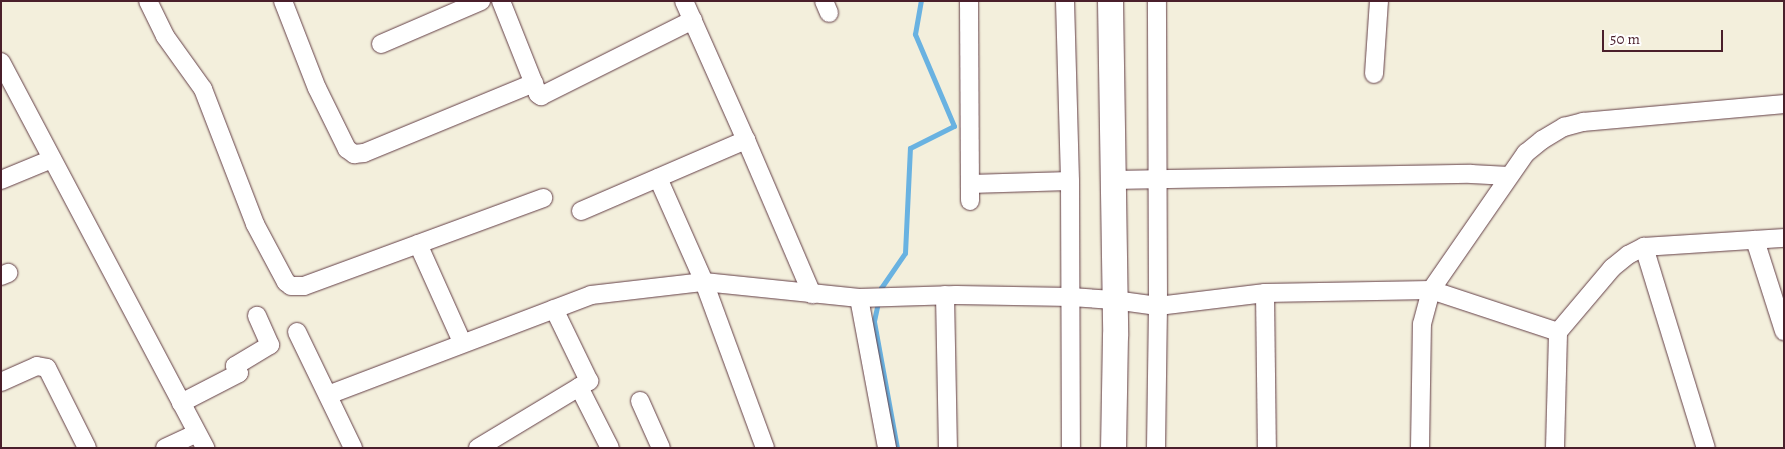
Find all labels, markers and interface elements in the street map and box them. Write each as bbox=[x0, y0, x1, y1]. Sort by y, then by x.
scale bar bbox=[1605, 20, 1726, 52]
text: 50 m bbox=[1610, 29, 1640, 49]

